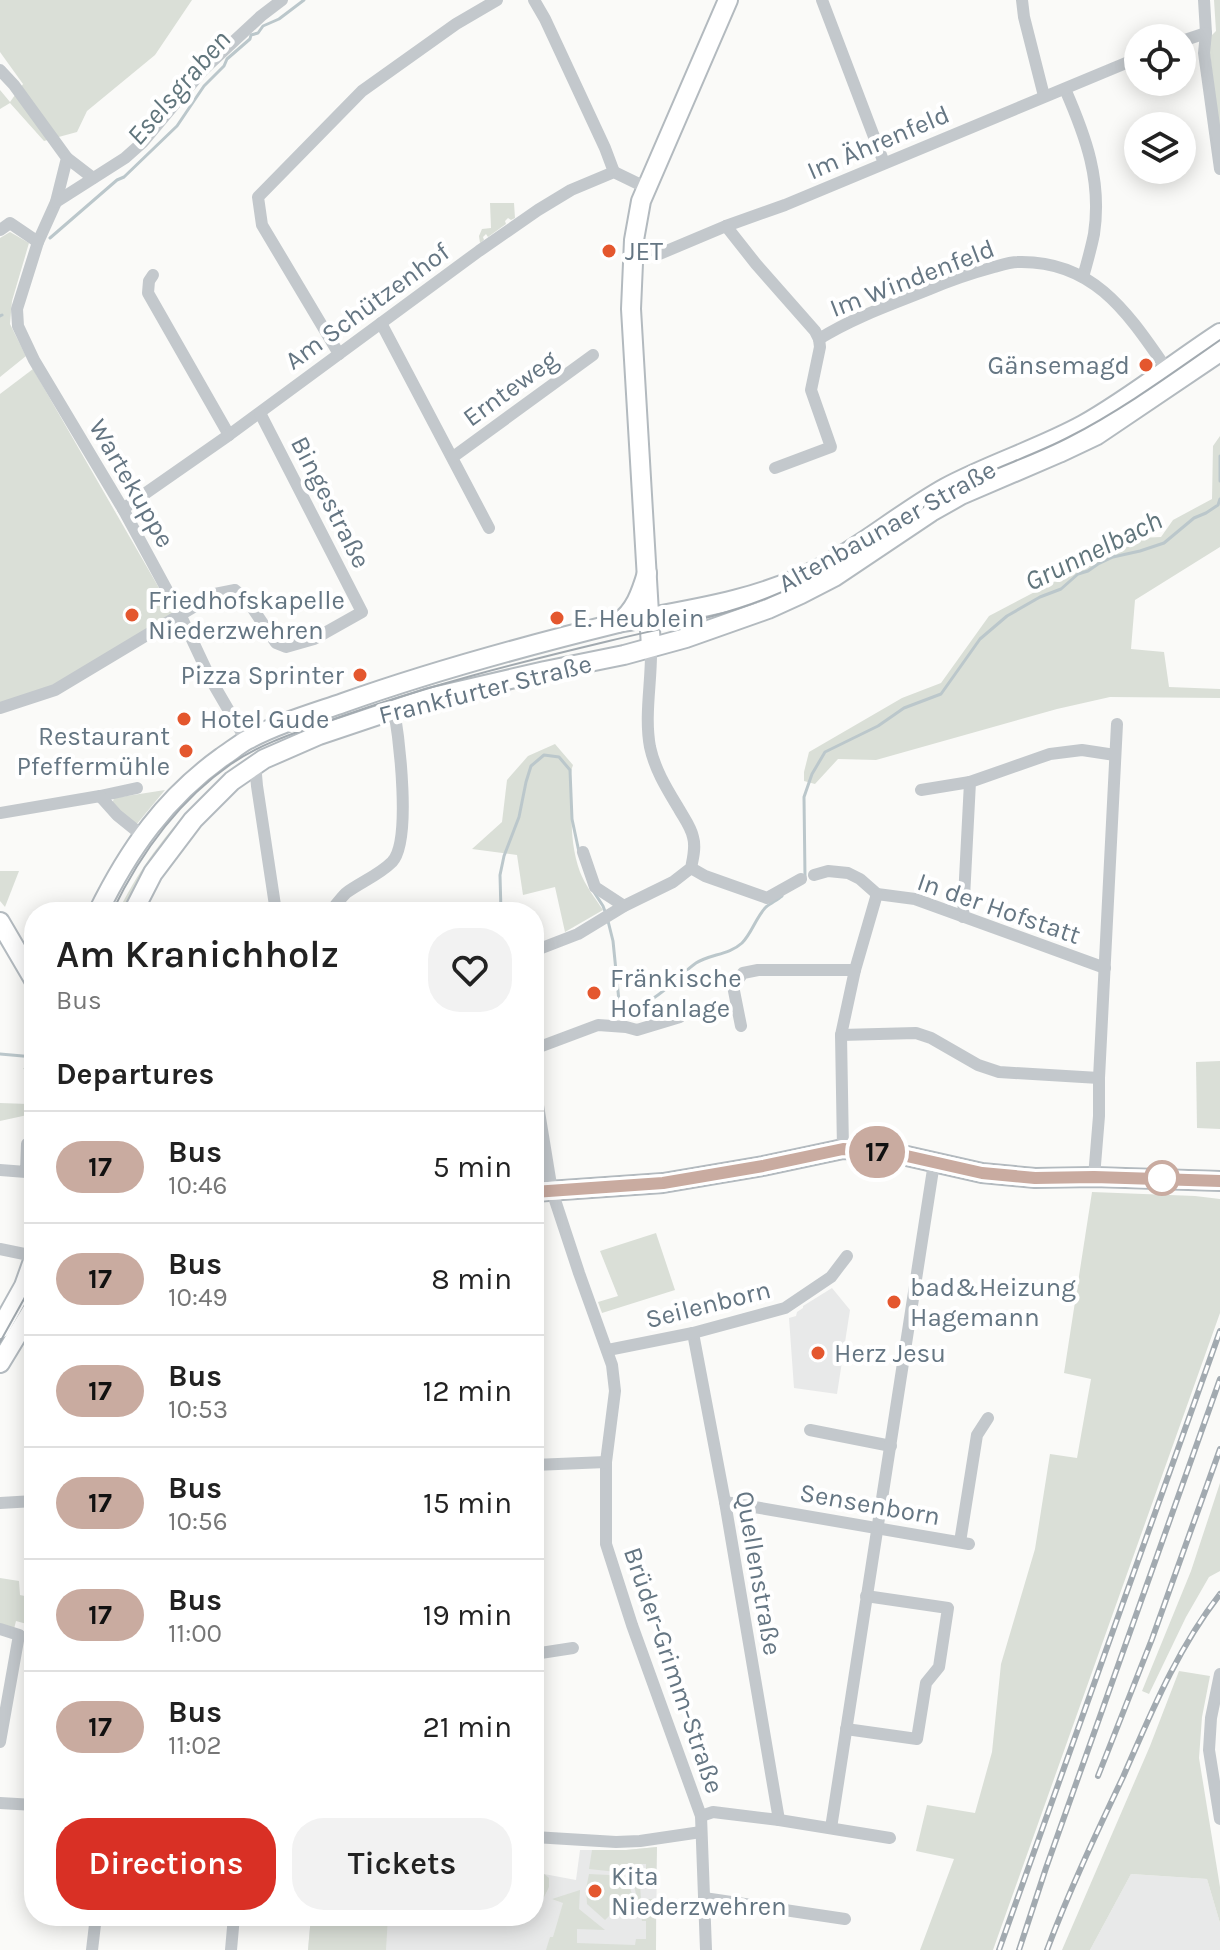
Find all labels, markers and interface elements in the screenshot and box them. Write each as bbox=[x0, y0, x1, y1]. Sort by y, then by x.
water label: Eselsgraben bbox=[120, 23, 237, 152]
map controls bbox=[1124, 24, 1196, 184]
button: locate bbox=[1124, 24, 1196, 96]
street label: Im Ährenfeld bbox=[802, 99, 954, 186]
button: layers bbox=[1124, 112, 1196, 184]
street label: Im Windenfeld bbox=[825, 233, 999, 324]
street label: Am Schützenhof bbox=[279, 236, 457, 377]
place label: JET bbox=[625, 236, 663, 267]
marker: JET bbox=[600, 242, 618, 260]
street label: Ernteweg bbox=[457, 343, 564, 433]
place label: Gänsemagd bbox=[988, 350, 1130, 381]
marker: Gänsemagd bbox=[1137, 356, 1155, 374]
street label: Wartekuppe bbox=[82, 413, 181, 553]
street label: Bingestraße bbox=[284, 431, 377, 573]
street label: Altenbaunaer Straße bbox=[773, 454, 1001, 599]
water label: Grunnelbach bbox=[1019, 503, 1167, 598]
place label: Friedhofskapelle Niederzwehren bbox=[148, 585, 345, 646]
place label: E. Heublein bbox=[573, 603, 704, 634]
marker: Friedhofskapelle Niederzwehren bbox=[123, 606, 141, 624]
marker: E. Heublein bbox=[548, 609, 566, 627]
street label: Frankfurter Straße bbox=[375, 648, 595, 731]
place label: Pizza Sprinter bbox=[180, 660, 345, 691]
marker: Pizza Sprinter bbox=[351, 666, 369, 684]
place label: Hotel Gude bbox=[200, 704, 329, 735]
marker: Hotel Gude bbox=[175, 710, 193, 728]
place label: Restaurant Pfeffermühle bbox=[16, 721, 170, 782]
marker: Restaurant Pfeffermühle bbox=[177, 742, 195, 760]
street label: In der Hofstatt bbox=[913, 866, 1085, 951]
button: heart bbox=[428, 928, 512, 1012]
text: Am Kranichholz bbox=[56, 932, 339, 977]
place label: Fränkische Hofanlage bbox=[610, 963, 742, 1024]
marker: Fränkische Hofanlage bbox=[585, 984, 603, 1002]
text: Bus bbox=[56, 985, 102, 1016]
text: Departures bbox=[56, 1056, 214, 1092]
line badge: 17 bbox=[841, 1126, 913, 1178]
text: Bus bbox=[168, 1134, 222, 1170]
text: 17 bbox=[865, 1135, 889, 1168]
text: 5 min bbox=[433, 1149, 512, 1185]
text: 17 bbox=[88, 1150, 112, 1183]
unlabelled marker bbox=[1145, 1161, 1179, 1195]
text: 10:46 bbox=[168, 1170, 227, 1201]
text: Bus bbox=[168, 1246, 222, 1282]
text: 8 min bbox=[431, 1261, 512, 1297]
text: 17 bbox=[88, 1262, 112, 1295]
place label: bad&Heizung Hagemann bbox=[910, 1272, 1076, 1333]
street label: Seilenborn bbox=[642, 1274, 774, 1335]
text: 10:49 bbox=[168, 1282, 228, 1313]
marker: bad&Heizung Hagemann bbox=[885, 1293, 903, 1311]
place label: Herz Jesu bbox=[834, 1338, 946, 1369]
marker: Herz Jesu bbox=[809, 1344, 827, 1362]
text: Bus bbox=[168, 1358, 222, 1394]
text: 12 min bbox=[422, 1373, 512, 1409]
text: 17 bbox=[88, 1374, 112, 1407]
text: 10:53 bbox=[168, 1394, 228, 1425]
text: Bus bbox=[168, 1470, 222, 1506]
street label: Sensenborn bbox=[797, 1477, 943, 1532]
text: 15 min bbox=[423, 1485, 512, 1521]
text: 17 bbox=[88, 1486, 112, 1519]
street label: Quellenstraße bbox=[729, 1489, 788, 1658]
text: 10:56 bbox=[168, 1506, 228, 1537]
street label: Brüder-Grimm-Straße bbox=[617, 1543, 730, 1797]
text: Bus bbox=[168, 1582, 222, 1618]
text: 19 min bbox=[422, 1597, 512, 1633]
text: 17 bbox=[88, 1598, 112, 1631]
text: 11:00 bbox=[168, 1618, 222, 1649]
text: Bus bbox=[168, 1694, 222, 1730]
text: 21 min bbox=[422, 1709, 512, 1745]
text: 17 bbox=[88, 1710, 112, 1743]
text: 11:02 bbox=[168, 1730, 222, 1761]
button: Directions bbox=[56, 1818, 276, 1910]
button: Tickets bbox=[292, 1818, 512, 1910]
place label: Kita Niederzwehren bbox=[611, 1861, 787, 1922]
marker: Kita Niederzwehren bbox=[586, 1882, 604, 1900]

